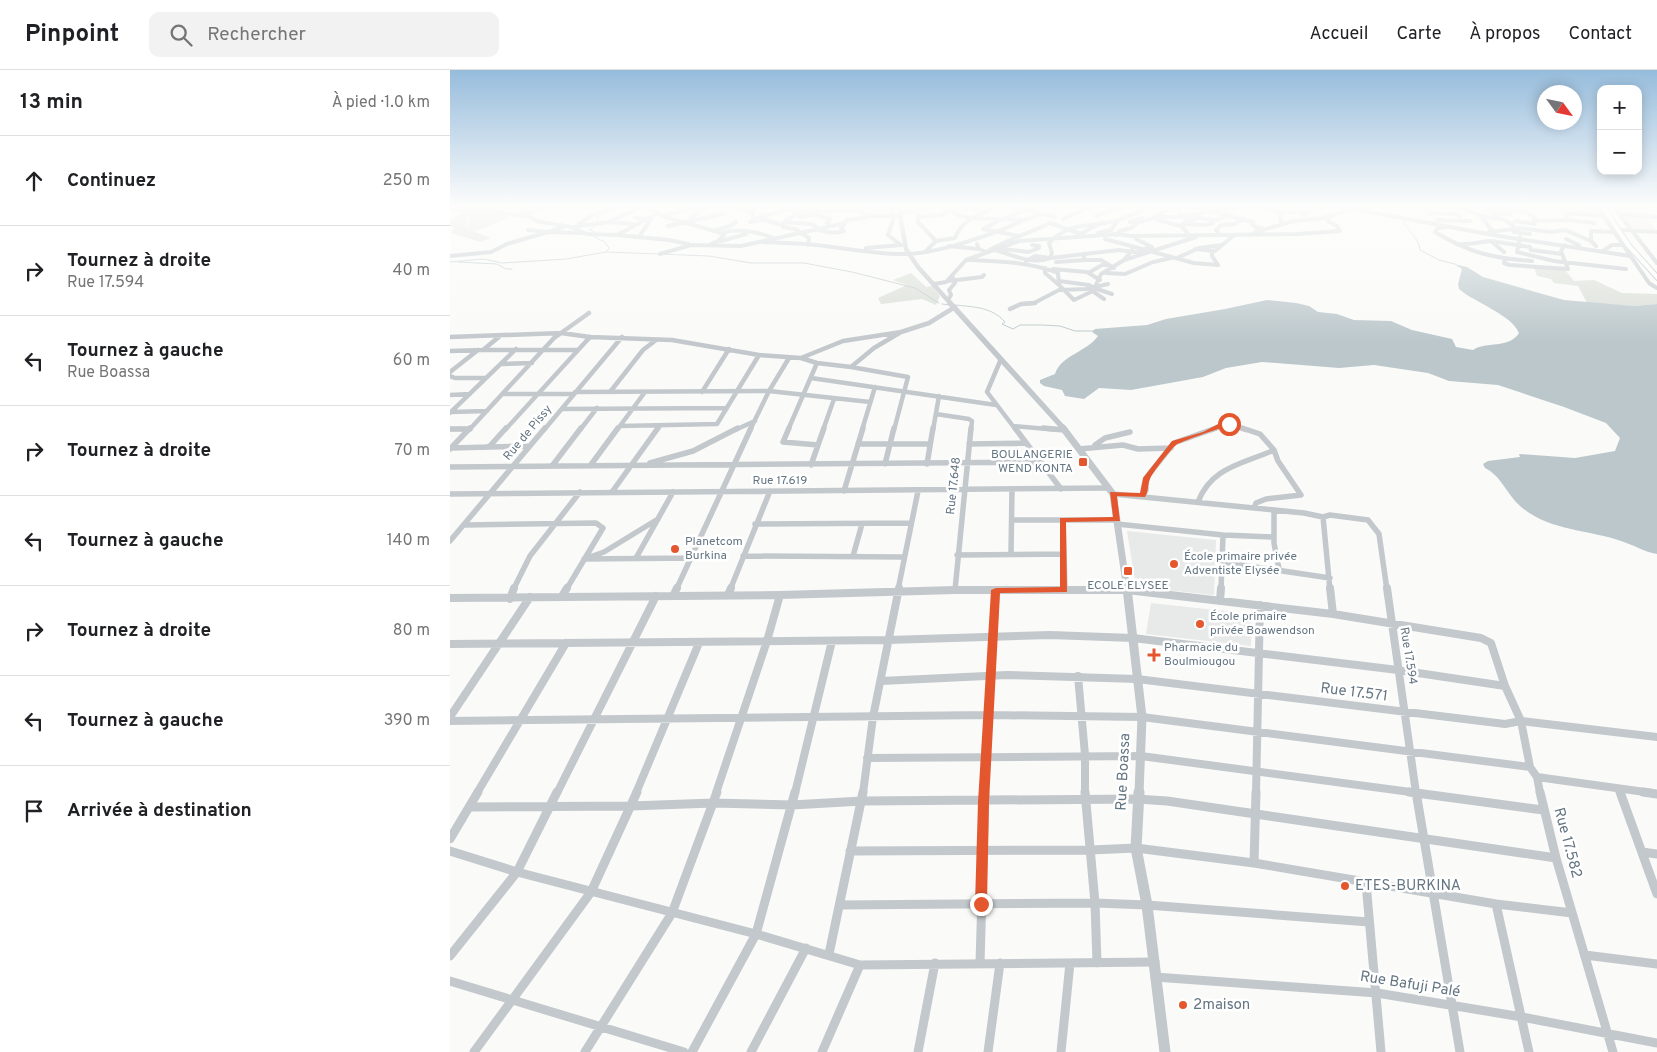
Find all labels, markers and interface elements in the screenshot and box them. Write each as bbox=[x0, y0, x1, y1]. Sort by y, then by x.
search box bbox=[149, 12, 499, 57]
text: Pinpoint bbox=[25, 20, 119, 50]
icon: search bbox=[167, 21, 195, 49]
text: Rechercher bbox=[207, 23, 306, 47]
text: Accueil bbox=[1309, 23, 1368, 46]
text: Carte bbox=[1396, 23, 1441, 46]
text: À propos bbox=[1469, 23, 1540, 46]
text: Contact bbox=[1568, 23, 1632, 46]
north arrow bbox=[1537, 85, 1582, 130]
map controls bbox=[1597, 85, 1642, 175]
button: + bbox=[1597, 85, 1642, 130]
text: 13 min bbox=[20, 89, 83, 116]
text: À pied · 1.0 km bbox=[332, 93, 430, 113]
button: − bbox=[1597, 130, 1642, 175]
icon: ahead bbox=[20, 167, 48, 195]
text: Continuez bbox=[67, 169, 156, 193]
text: 250 m bbox=[383, 171, 430, 191]
text: Tournez à droite bbox=[67, 249, 211, 273]
icon: right bbox=[20, 257, 48, 285]
text: 40 m bbox=[392, 261, 430, 281]
text: Rue 17.594 bbox=[67, 273, 144, 293]
text: Tournez à gauche bbox=[67, 339, 224, 363]
icon: left bbox=[20, 347, 48, 375]
text: 60 m bbox=[393, 351, 430, 371]
text: Rue Boassa bbox=[67, 363, 150, 383]
street label: Rue de Pissy bbox=[500, 402, 556, 464]
route start bbox=[1218, 413, 1241, 436]
icon: right bbox=[20, 437, 48, 465]
text: Tournez à droite bbox=[67, 439, 211, 463]
text: 70 m bbox=[395, 441, 430, 461]
place label: BOULANGERIE WEND KONTA bbox=[991, 447, 1073, 477]
street label: Rue 17.648 bbox=[943, 456, 965, 516]
marker: BOULANGERIE WEND KONTA bbox=[1077, 456, 1089, 468]
street label: Rue 17.619 bbox=[753, 473, 807, 489]
icon: left bbox=[20, 527, 48, 555]
text: Tournez à gauche bbox=[67, 529, 224, 553]
text: 140 m bbox=[387, 531, 430, 551]
place label: Planetcom Burkina bbox=[685, 534, 743, 564]
marker: Planetcom Burkina bbox=[669, 543, 681, 555]
place label: École primaire privée Adventiste Elysée bbox=[1184, 549, 1297, 579]
marker: École primaire privée Adventiste Elysée bbox=[1168, 558, 1180, 570]
marker: ECOLE ELYSEE bbox=[1122, 565, 1134, 577]
place label: ECOLE ELYSEE bbox=[1087, 578, 1169, 594]
place label: École primaire privée Boawendson bbox=[1210, 609, 1315, 639]
icon: right bbox=[20, 617, 48, 645]
marker: École primaire privée Boawendson bbox=[1194, 618, 1206, 630]
text: Tournez à droite bbox=[67, 619, 211, 643]
text: 80 m bbox=[393, 621, 430, 641]
street label: Rue 17.594 bbox=[1396, 626, 1420, 686]
place label: Pharmacie du Boulmiougou bbox=[1164, 640, 1238, 670]
marker: Pharmacie du Boulmiougou bbox=[1148, 649, 1160, 661]
street label: Rue 17.571 bbox=[1319, 679, 1389, 707]
icon: left bbox=[20, 707, 48, 735]
text: Tournez à gauche bbox=[67, 709, 224, 733]
text: 390 m bbox=[384, 711, 430, 731]
street label: Rue Boassa bbox=[1112, 733, 1136, 811]
icon: arrive bbox=[20, 797, 48, 825]
text: Arrivée à destination bbox=[67, 799, 252, 823]
street label: Rue 17.582 bbox=[1548, 806, 1586, 880]
place label: ETES-BURKINA bbox=[1355, 877, 1461, 896]
marker: ETES-BURKINA bbox=[1339, 880, 1351, 892]
route end bbox=[970, 893, 993, 916]
street label: Rue Bafuji Palé bbox=[1358, 968, 1462, 1002]
place label: 2maison bbox=[1193, 996, 1250, 1015]
marker: 2maison bbox=[1177, 999, 1189, 1011]

